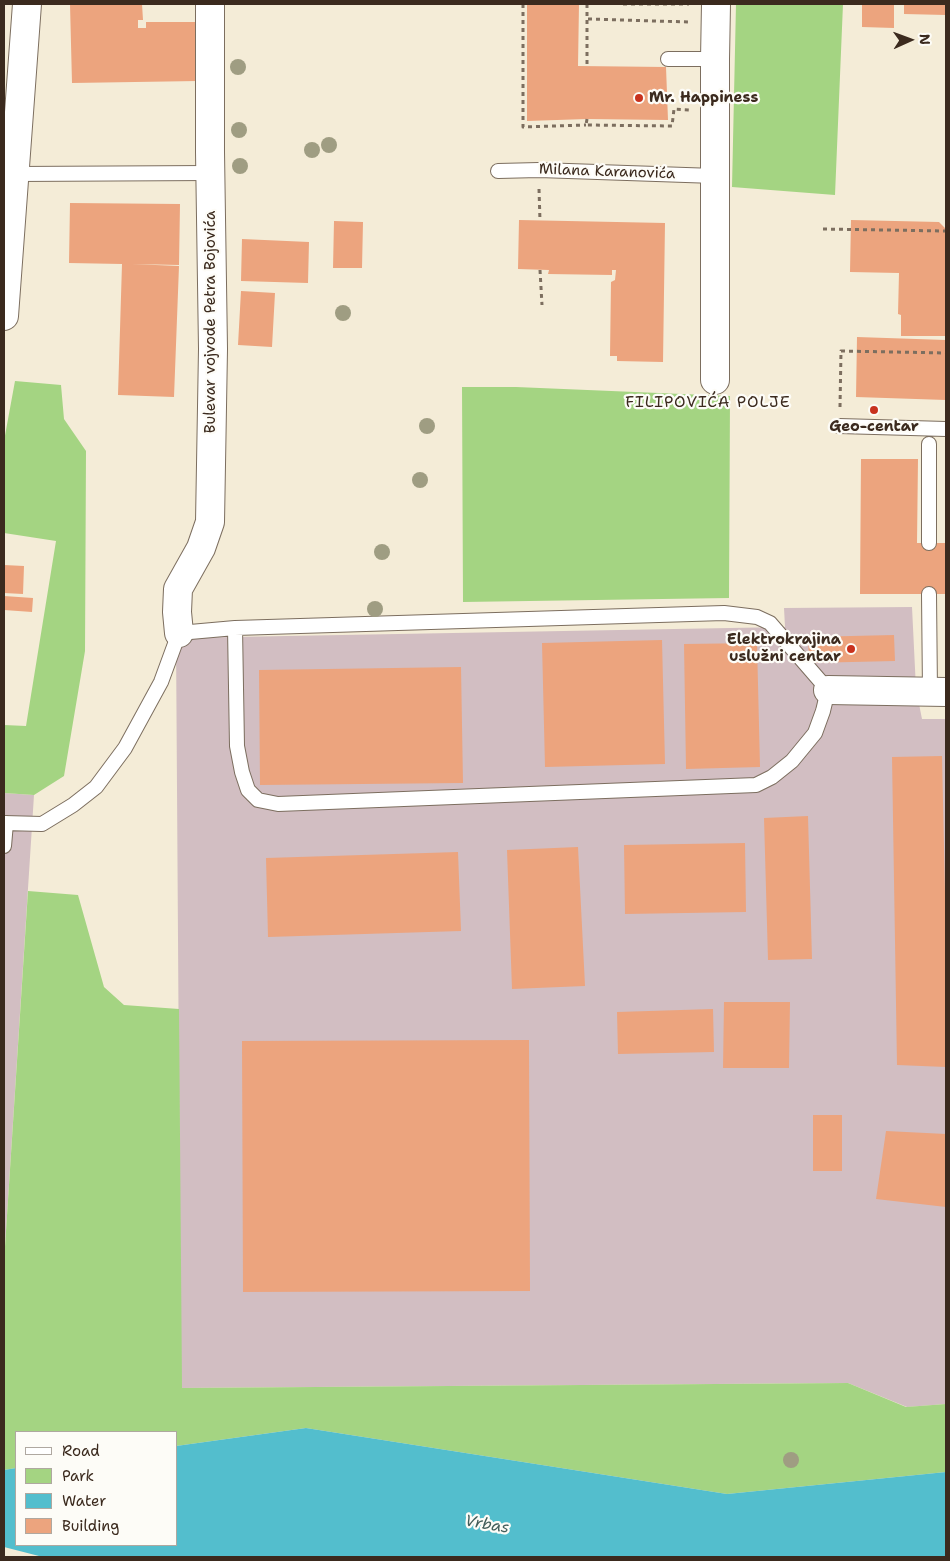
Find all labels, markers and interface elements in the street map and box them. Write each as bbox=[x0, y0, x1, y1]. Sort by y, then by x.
north arrow bbox=[885, 15, 935, 65]
text: N bbox=[916, 34, 934, 45]
place label: Mr. Happiness bbox=[649, 89, 758, 107]
marker: Mr. Happiness bbox=[633, 92, 645, 104]
street label: Milana Karanovića bbox=[539, 161, 675, 183]
street label: Bulevar vojvode Petra Bojovića bbox=[202, 211, 220, 433]
district label: FILIPOVIĆA POLJE bbox=[623, 393, 793, 413]
marker: Geo-centar bbox=[868, 404, 880, 416]
place label: Geo-centar bbox=[829, 418, 919, 436]
place label: Elektrokrajina uslužni centar bbox=[727, 631, 841, 666]
marker: Elektrokrajina uslužni centar bbox=[845, 643, 857, 655]
legend bbox=[15, 1431, 178, 1546]
text: Road bbox=[62, 1441, 100, 1461]
text: Park bbox=[62, 1466, 94, 1486]
text: Water bbox=[62, 1491, 106, 1511]
water label: Vrbas bbox=[463, 1512, 511, 1538]
text: Building bbox=[62, 1516, 119, 1536]

